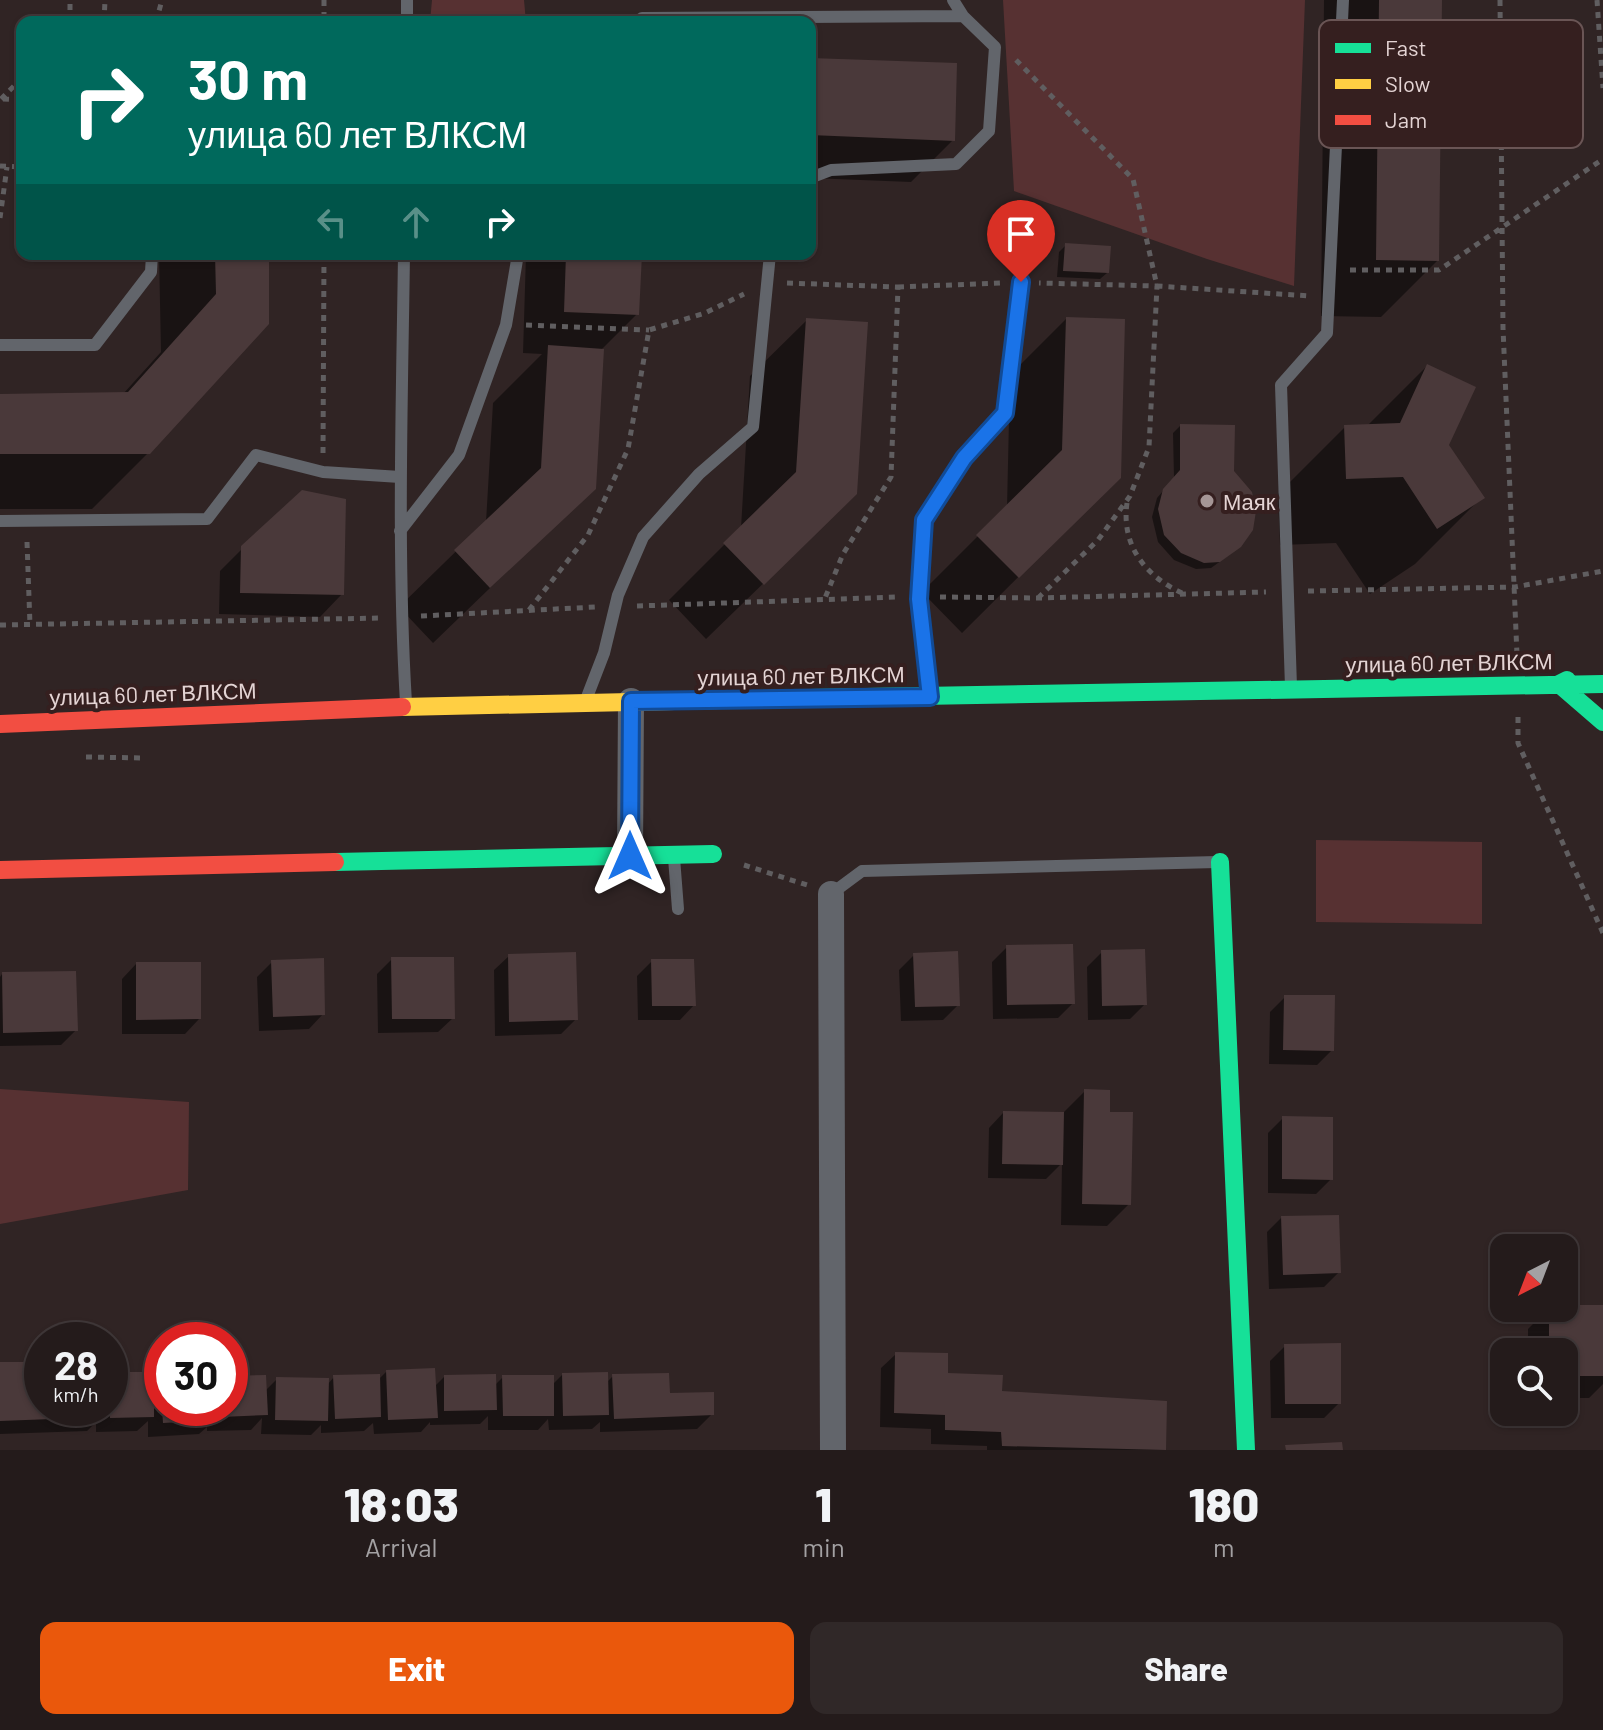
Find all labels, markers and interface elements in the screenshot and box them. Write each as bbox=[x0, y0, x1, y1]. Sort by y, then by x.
legend bbox=[1319, 20, 1583, 148]
text: Fast bbox=[1385, 34, 1427, 60]
text: 30 m bbox=[188, 44, 308, 111]
icon: right bbox=[56, 48, 160, 152]
text: Slow bbox=[1385, 70, 1430, 96]
text: Jam bbox=[1385, 106, 1427, 132]
text: улица 60 лет ВЛКСМ bbox=[188, 112, 527, 155]
icon: left bbox=[310, 200, 354, 244]
icon: ahead bbox=[394, 200, 438, 244]
icon: right bbox=[478, 200, 522, 244]
pin bbox=[987, 200, 1055, 282]
icon: arrive bbox=[999, 212, 1043, 256]
place label: Маяк bbox=[1223, 488, 1276, 514]
marker: Маяк bbox=[1198, 492, 1216, 510]
street label: улица 60 лет ВЛКСМ bbox=[1345, 647, 1553, 678]
street label: улица 60 лет ВЛКСМ bbox=[697, 660, 905, 691]
street label: улица 60 лет ВЛКСМ bbox=[49, 676, 257, 711]
position arrow bbox=[588, 814, 672, 898]
north arrow bbox=[1490, 1234, 1578, 1322]
map controls bbox=[1490, 1234, 1578, 1426]
speed limit sign: 30 bbox=[144, 1322, 248, 1426]
button: search bbox=[1490, 1338, 1578, 1426]
text: 28 bbox=[54, 1340, 98, 1388]
text: km/h bbox=[53, 1382, 99, 1406]
text: 18:03 bbox=[344, 1474, 459, 1532]
text: 1 bbox=[815, 1474, 832, 1532]
text: 180 bbox=[1188, 1474, 1259, 1532]
text: Arrival bbox=[365, 1531, 438, 1562]
text: min bbox=[803, 1531, 845, 1562]
text: m bbox=[1213, 1531, 1235, 1562]
button: Exit bbox=[40, 1622, 794, 1714]
button: Share bbox=[810, 1622, 1563, 1714]

